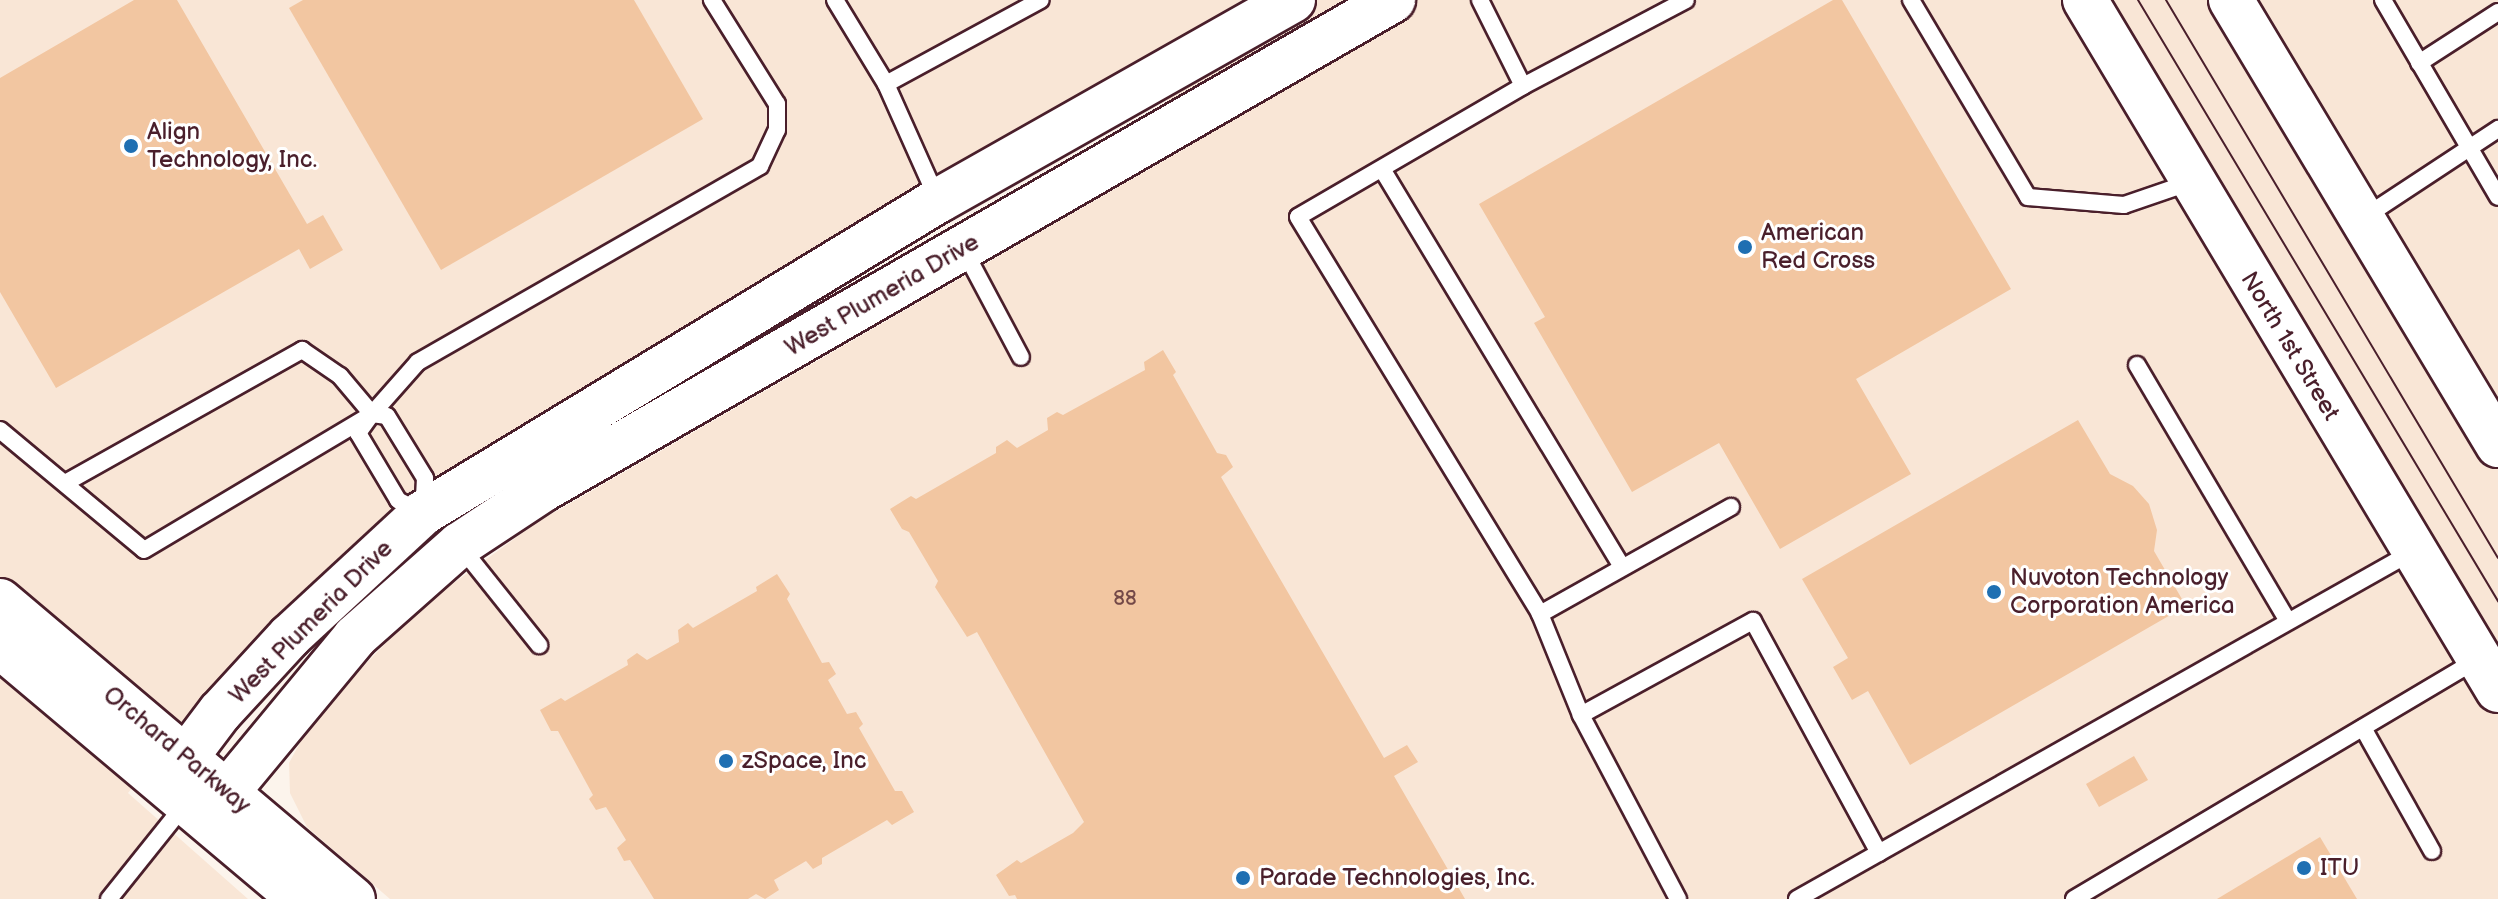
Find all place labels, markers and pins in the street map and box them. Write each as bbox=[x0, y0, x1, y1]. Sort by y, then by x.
place label: Align Technology, Inc. bbox=[147, 118, 317, 174]
marker: Align Technology, Inc. bbox=[122, 137, 140, 155]
place label: American Red Cross bbox=[1761, 219, 1875, 275]
marker: American Red Cross bbox=[1736, 238, 1754, 256]
place label: Nuvoton Technology Corporation America bbox=[2010, 564, 2235, 620]
marker: Nuvoton Technology Corporation America bbox=[1985, 583, 2003, 601]
place label: zSpace, Inc bbox=[742, 747, 867, 775]
marker: zSpace, Inc bbox=[717, 752, 735, 770]
place label: ITU bbox=[2320, 854, 2359, 882]
marker: ITU bbox=[2295, 859, 2313, 877]
place label: Parade Technologies, Inc. bbox=[1259, 864, 1536, 892]
marker: Parade Technologies, Inc. bbox=[1234, 869, 1252, 887]

